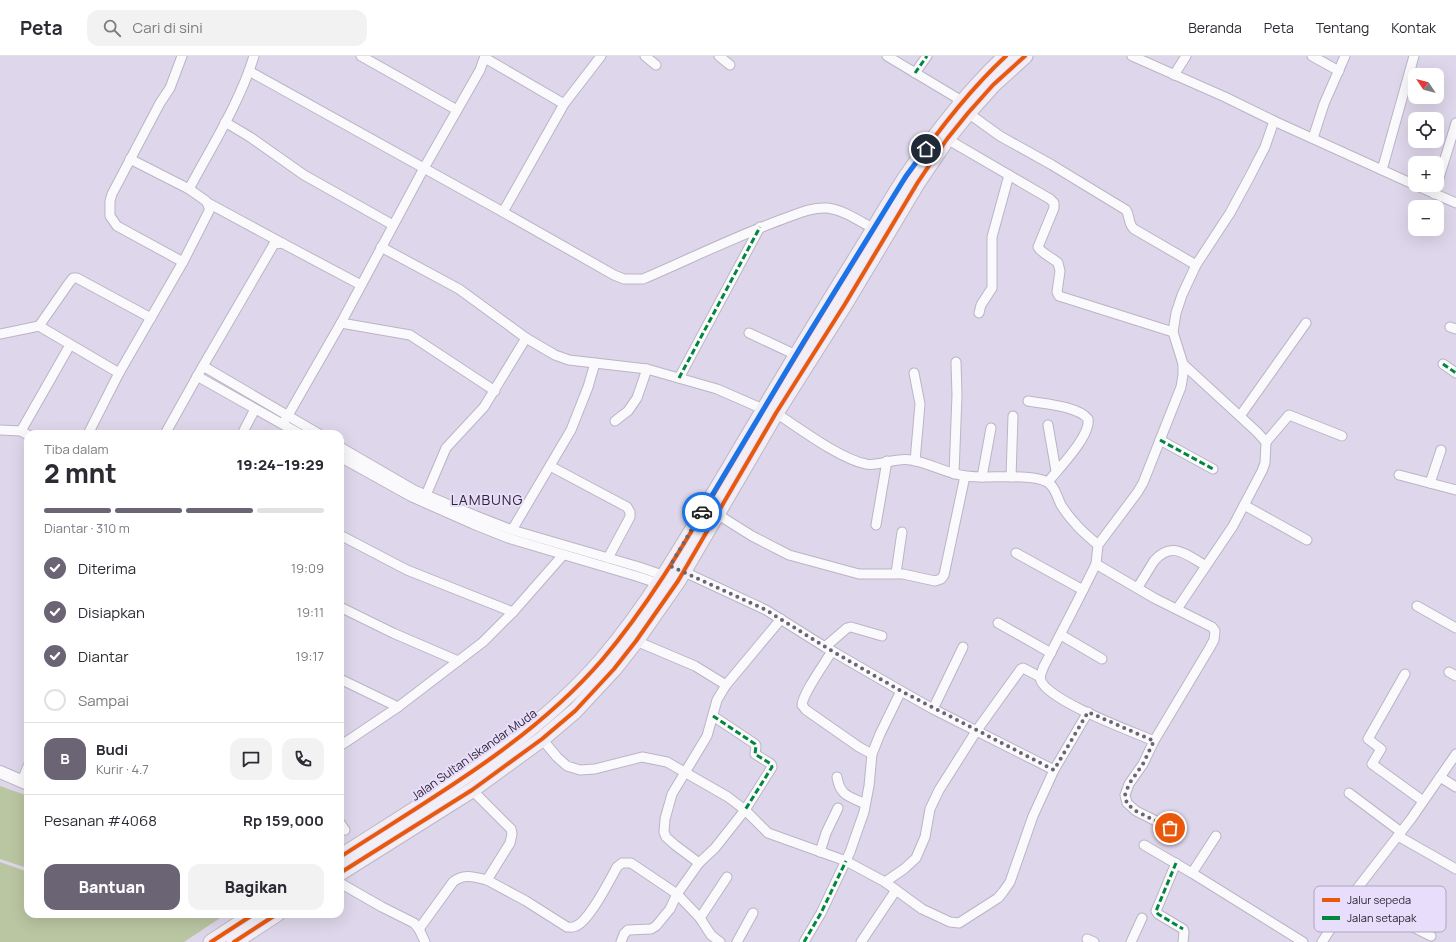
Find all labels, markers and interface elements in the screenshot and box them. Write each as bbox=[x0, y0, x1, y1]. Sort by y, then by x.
search box bbox=[87, 10, 367, 46]
text: Peta bbox=[20, 15, 63, 41]
icon: search bbox=[101, 17, 123, 39]
text: Cari di sini bbox=[133, 17, 203, 38]
text: Beranda bbox=[1188, 18, 1242, 37]
text: Peta bbox=[1264, 18, 1294, 37]
text: Tentang bbox=[1316, 18, 1369, 37]
text: Kontak bbox=[1391, 18, 1436, 37]
north arrow bbox=[1408, 68, 1444, 104]
map controls bbox=[1408, 68, 1444, 236]
button: locate bbox=[1408, 112, 1444, 148]
pin bbox=[909, 132, 943, 166]
icon: home bbox=[915, 138, 937, 160]
button: + bbox=[1408, 156, 1444, 192]
button: − bbox=[1408, 200, 1444, 236]
text: Tiba dalam bbox=[44, 440, 109, 458]
text: 19:24–19:29 bbox=[237, 454, 324, 475]
text: 2 mnt bbox=[44, 455, 117, 491]
district label: LAMBUNG bbox=[451, 490, 523, 509]
courier bbox=[682, 492, 722, 532]
icon: car bbox=[691, 501, 713, 523]
text: Diantar · 310 m bbox=[44, 519, 130, 537]
icon: check bbox=[44, 557, 66, 579]
text: Diterima bbox=[78, 558, 136, 579]
text: 19:09 bbox=[291, 559, 324, 577]
icon: check bbox=[44, 601, 66, 623]
text: Disiapkan bbox=[78, 602, 145, 623]
text: 19:11 bbox=[297, 603, 324, 621]
icon: check bbox=[44, 645, 66, 667]
text: Diantar bbox=[78, 646, 129, 667]
text: 19:17 bbox=[295, 647, 324, 665]
text: Sampai bbox=[78, 690, 129, 711]
street label: Jalan Sultan Iskandar Muda bbox=[407, 705, 540, 805]
button: chat bbox=[230, 738, 272, 780]
button: phone bbox=[282, 738, 324, 780]
text: Budi bbox=[96, 739, 128, 760]
text: B bbox=[60, 748, 70, 769]
text: Kurir · 4.7 bbox=[96, 760, 149, 778]
text: Pesanan #4068 bbox=[44, 810, 157, 831]
text: Rp 159,000 bbox=[243, 810, 324, 831]
pin bbox=[1153, 811, 1187, 845]
icon: bag bbox=[1159, 817, 1181, 839]
button: Bantuan bbox=[44, 864, 180, 910]
button: Bagikan bbox=[188, 864, 324, 910]
legend bbox=[1314, 886, 1446, 932]
text: Jalur sepeda bbox=[1347, 892, 1411, 907]
text: Jalan setapak bbox=[1347, 910, 1417, 925]

